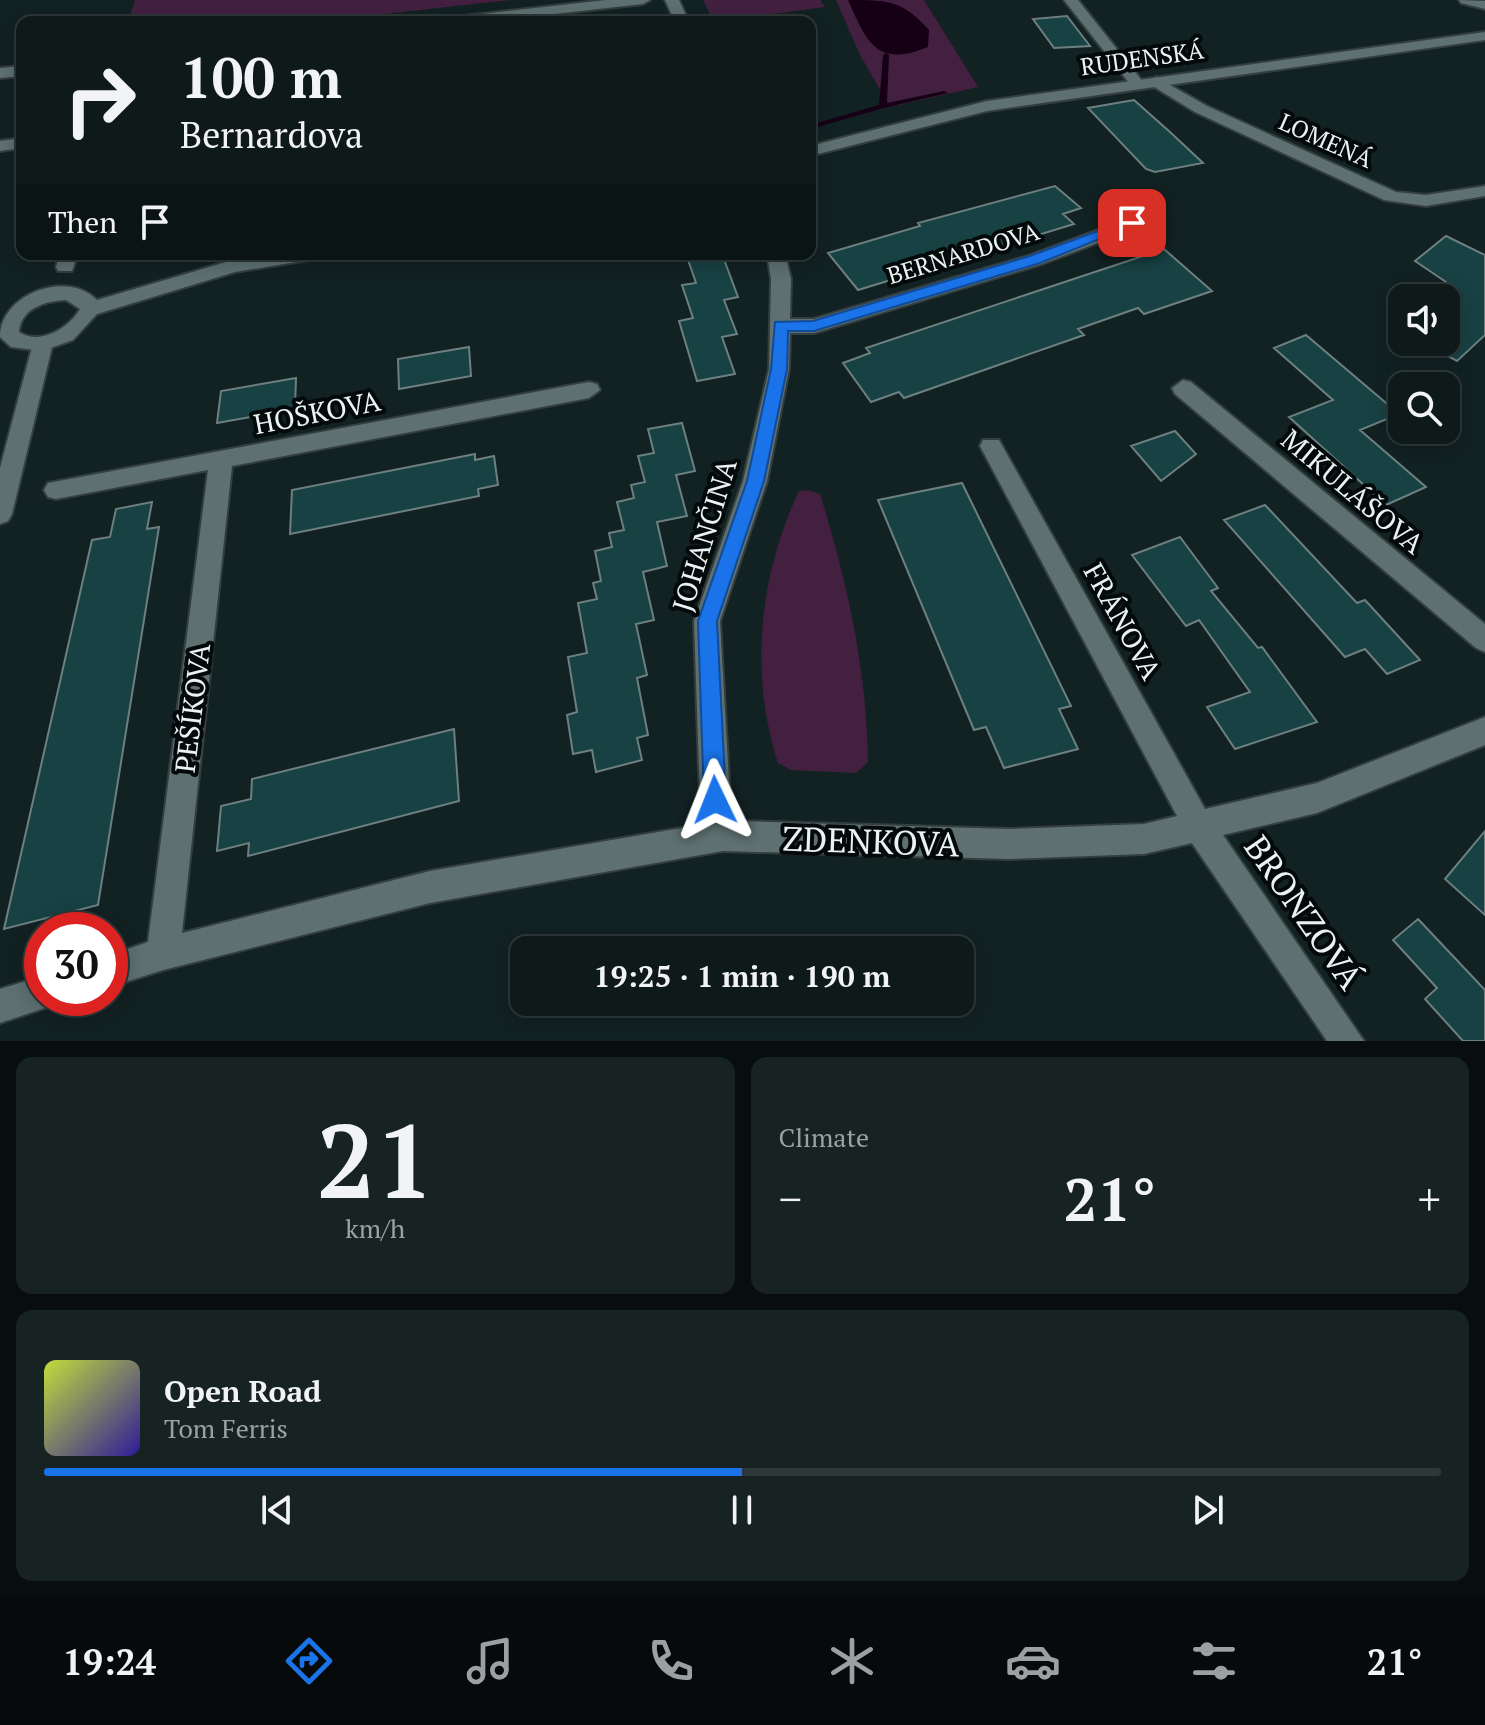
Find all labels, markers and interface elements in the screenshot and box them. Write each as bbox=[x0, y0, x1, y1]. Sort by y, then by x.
street label: RUDENSKÁ bbox=[1078, 33, 1206, 82]
text: 100 m bbox=[180, 40, 342, 114]
icon: right bbox=[48, 48, 152, 152]
street label: LOMENÁ bbox=[1274, 105, 1378, 175]
text: Bernardova bbox=[180, 111, 363, 158]
pin bbox=[1098, 189, 1166, 257]
icon: arrive bbox=[133, 200, 177, 244]
icon: arrive bbox=[1110, 201, 1154, 245]
text: Then bbox=[48, 202, 117, 242]
street label: BERNARDOVA bbox=[883, 215, 1044, 291]
map controls bbox=[1388, 284, 1460, 444]
button: sound bbox=[1388, 284, 1460, 356]
button: search bbox=[1388, 372, 1460, 444]
street label: HOŠKOVA bbox=[251, 381, 384, 442]
street label: MIKULÁŠOVA bbox=[1274, 420, 1433, 562]
street label: JOHANČINA bbox=[663, 453, 745, 616]
street label: FRÁNOVA bbox=[1076, 556, 1171, 687]
street label: PEŠÍKOVA bbox=[166, 640, 218, 775]
position arrow bbox=[673, 758, 757, 842]
street label: ZDENKOVA bbox=[782, 815, 961, 867]
street label: BRONZOVÁ bbox=[1234, 826, 1374, 999]
speed limit sign: 30 bbox=[24, 912, 128, 1016]
text: 19:25 · 1 min · 190 m bbox=[594, 956, 890, 996]
text: 21 bbox=[316, 1090, 434, 1228]
text: Climate bbox=[779, 1120, 869, 1154]
text: 21° bbox=[1063, 1159, 1156, 1238]
text: − bbox=[779, 1169, 802, 1228]
text: + bbox=[1418, 1169, 1441, 1228]
text: km/h bbox=[345, 1211, 405, 1245]
text: Open Road bbox=[164, 1371, 321, 1411]
text: Tom Ferris bbox=[164, 1411, 288, 1445]
icon: previous bbox=[255, 1488, 299, 1532]
icon: pause bbox=[720, 1488, 764, 1532]
icon: next bbox=[1186, 1488, 1230, 1532]
icon: directions bbox=[281, 1633, 337, 1689]
icon: music bbox=[462, 1633, 518, 1689]
icon: phone bbox=[643, 1633, 699, 1689]
icon: climate bbox=[824, 1633, 880, 1689]
icon: car bbox=[1005, 1633, 1061, 1689]
icon: filters bbox=[1186, 1633, 1242, 1689]
text: 19:24 bbox=[62, 1638, 156, 1685]
text: 21° bbox=[1367, 1638, 1422, 1685]

